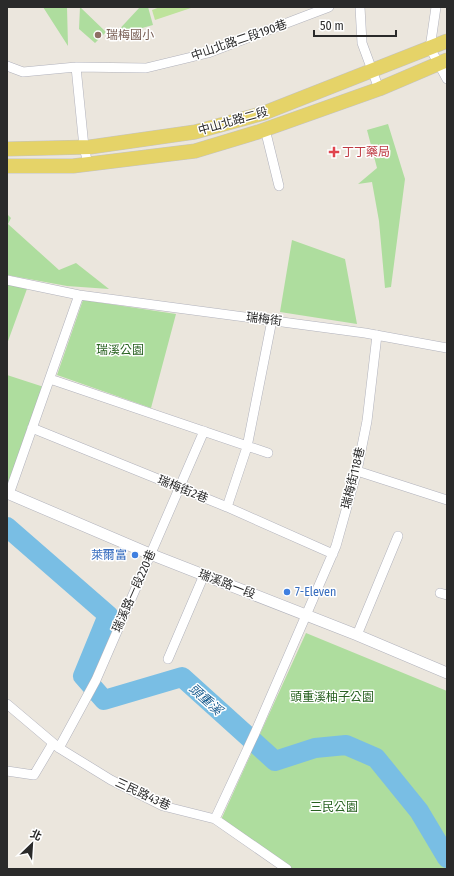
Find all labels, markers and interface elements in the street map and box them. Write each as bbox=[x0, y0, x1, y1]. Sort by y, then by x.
scale bar bbox=[314, 12, 396, 38]
street label: 中山北路二段190巷 bbox=[189, 17, 289, 63]
text: 50 m bbox=[320, 19, 344, 33]
place label: 瑞梅國小 bbox=[106, 28, 154, 42]
marker: 瑞梅國小 bbox=[93, 30, 103, 40]
street label: 中山北路二段 bbox=[196, 104, 270, 138]
place label: 丁丁藥局 bbox=[342, 145, 390, 159]
marker: 丁丁藥局 bbox=[329, 147, 339, 157]
street label: 瑞梅街 bbox=[245, 310, 283, 328]
park label: 瑞溪公園 bbox=[96, 343, 144, 357]
street label: 瑞梅街118巷 bbox=[339, 446, 367, 510]
street label: 瑞梅街2巷 bbox=[156, 473, 210, 505]
place label: 萊爾富 bbox=[91, 548, 127, 562]
street label: 瑞溪路一段220巷 bbox=[110, 548, 158, 634]
marker: 萊爾富 bbox=[130, 550, 140, 560]
street label: 瑞溪路一段 bbox=[196, 567, 258, 601]
place label: 7-Eleven bbox=[295, 585, 336, 599]
marker: 7-Eleven bbox=[282, 587, 292, 597]
water label: 頭重溪 bbox=[186, 681, 227, 719]
park label: 頭重溪柚子公園 bbox=[290, 690, 374, 704]
street label: 三民路43巷 bbox=[113, 775, 173, 813]
park label: 三民公園 bbox=[310, 800, 358, 814]
north arrow bbox=[12, 824, 52, 864]
text: 北 bbox=[28, 827, 44, 844]

